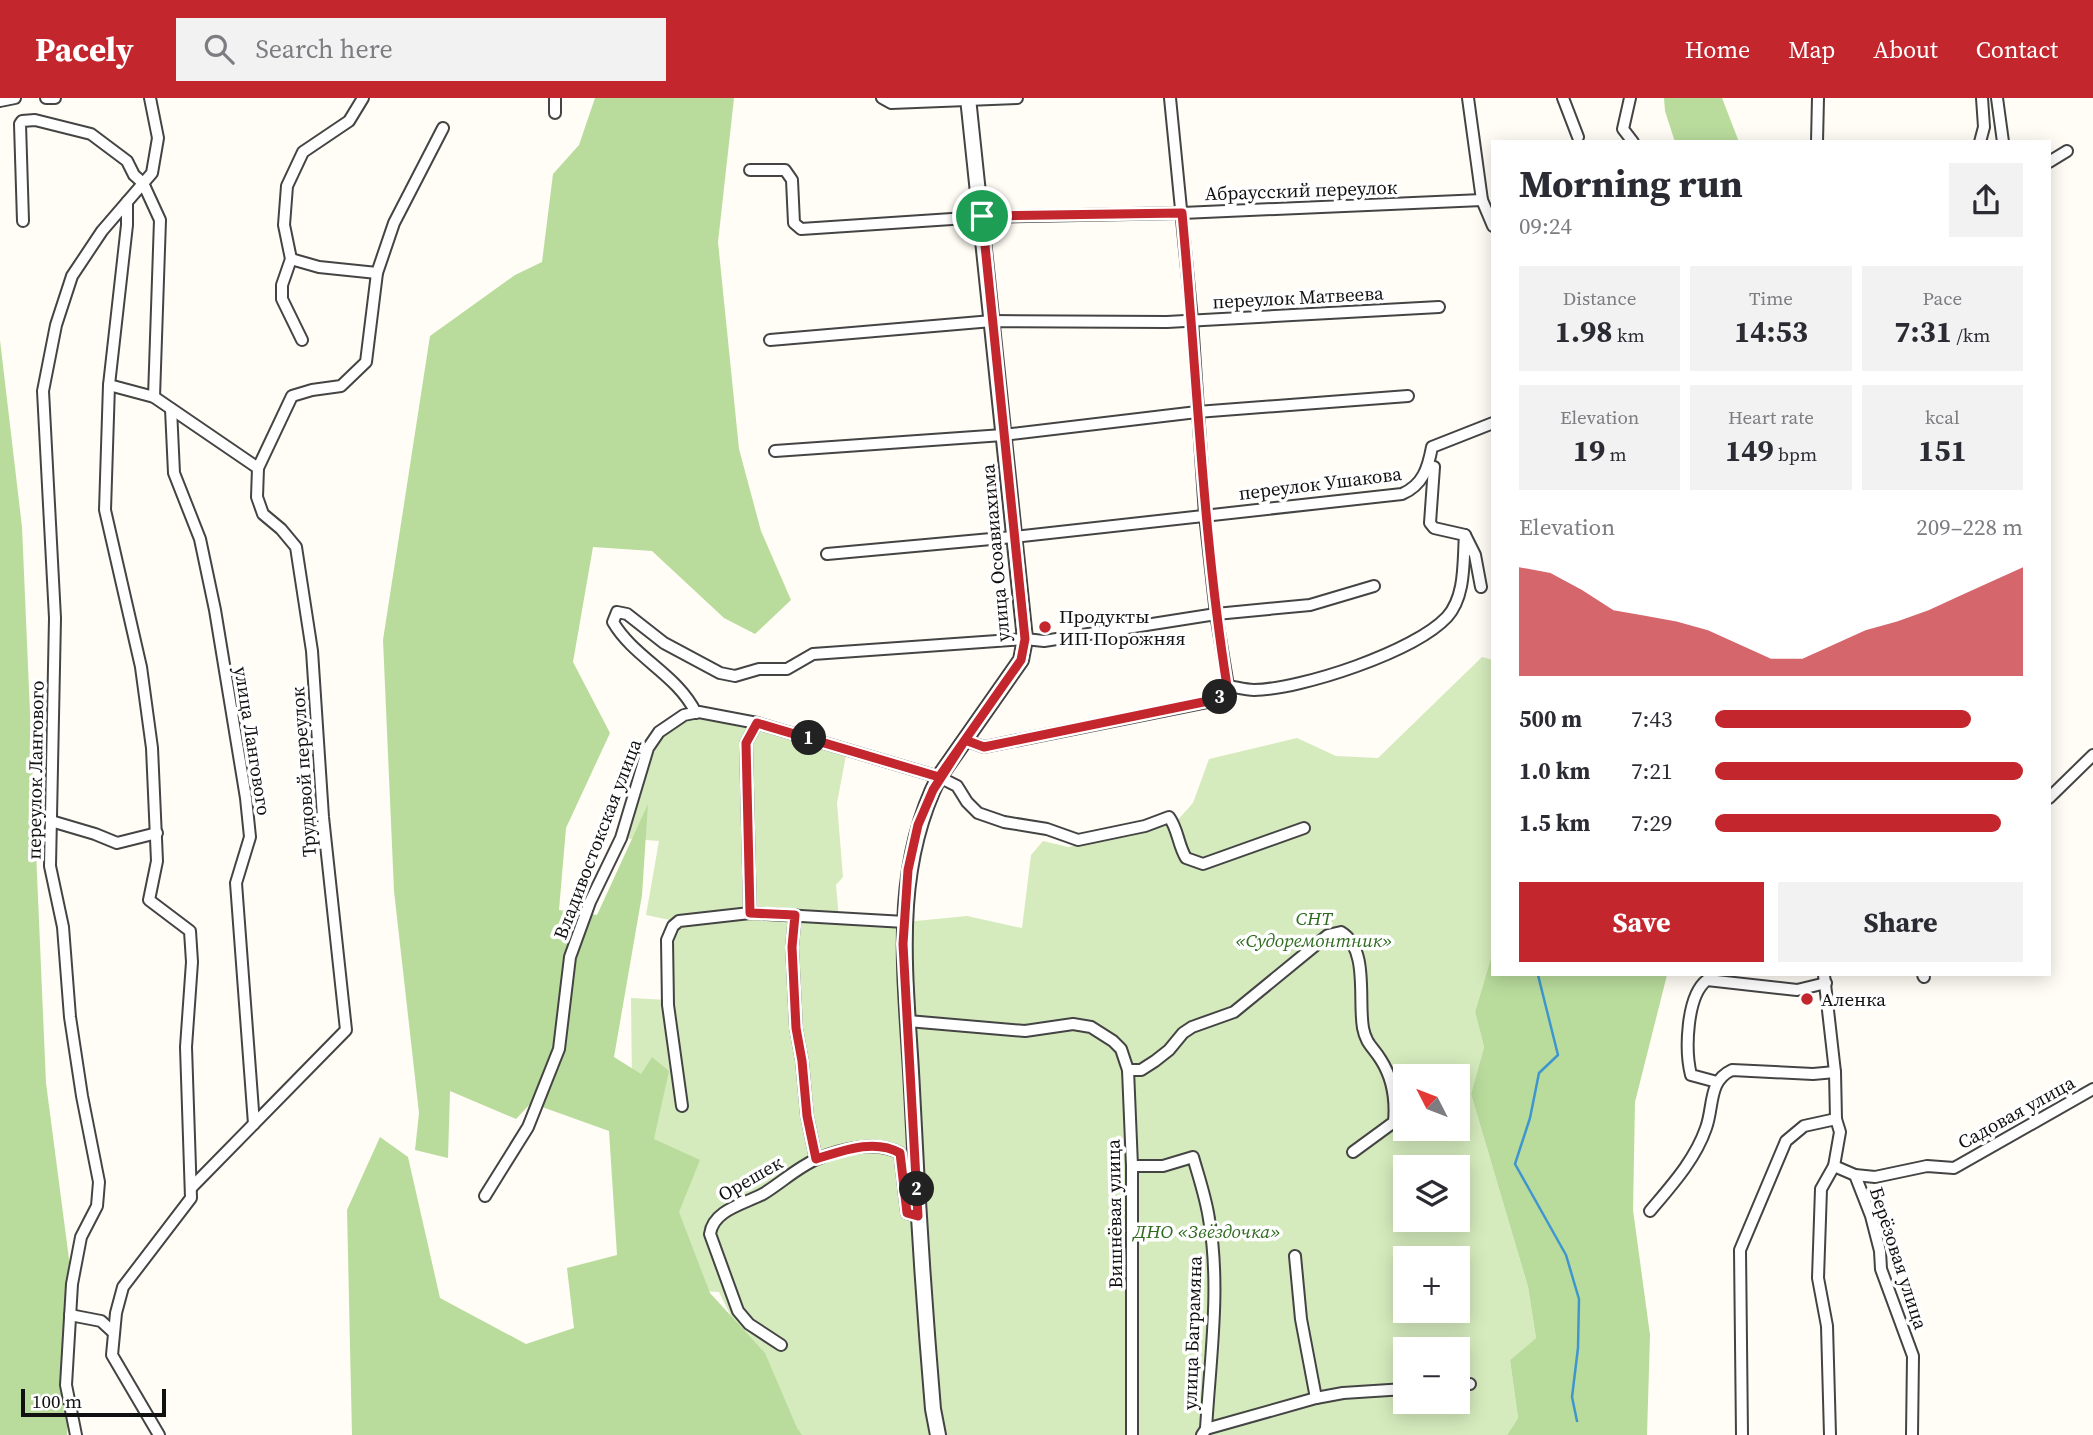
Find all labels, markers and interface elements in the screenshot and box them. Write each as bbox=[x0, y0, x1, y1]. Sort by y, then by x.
search box bbox=[176, 18, 666, 81]
text: Pacely bbox=[35, 27, 134, 72]
icon: search bbox=[200, 30, 238, 68]
text: Search here bbox=[256, 31, 393, 67]
text: Home bbox=[1685, 33, 1750, 66]
text: Map bbox=[1788, 33, 1835, 66]
text: About bbox=[1873, 33, 1938, 66]
text: Contact bbox=[1976, 33, 2058, 66]
text: Morning run bbox=[1519, 158, 1743, 210]
button: share bbox=[1949, 163, 2023, 237]
street label: Абраусский переулок bbox=[1204, 174, 1398, 206]
pin bbox=[952, 186, 1012, 246]
icon: arrive bbox=[963, 197, 1001, 235]
text: 09:24 bbox=[1519, 210, 1572, 242]
street label: переулок Матвеева bbox=[1212, 280, 1385, 314]
text: Distance bbox=[1563, 285, 1636, 311]
text: Time bbox=[1749, 285, 1793, 311]
text: Pace bbox=[1922, 285, 1962, 311]
text: 1.98 bbox=[1555, 311, 1613, 352]
text: 14:53 bbox=[1734, 311, 1808, 352]
text: 7:31 bbox=[1894, 311, 1952, 352]
text: km bbox=[1613, 322, 1645, 348]
text: /km bbox=[1952, 322, 1990, 348]
text: Elevation bbox=[1560, 404, 1639, 430]
text: Heart rate bbox=[1728, 404, 1814, 430]
text: kcal bbox=[1925, 404, 1960, 430]
text: 19 bbox=[1573, 430, 1605, 471]
text: 149 bbox=[1725, 430, 1774, 471]
text: 151 bbox=[1918, 430, 1967, 471]
text: m bbox=[1605, 441, 1627, 467]
text: bpm bbox=[1774, 441, 1817, 467]
street label: переулок Ушакова bbox=[1237, 460, 1403, 506]
street label: улица Осоавиахима bbox=[974, 463, 1016, 643]
text: Elevation bbox=[1519, 511, 1615, 543]
text: 209–228 m bbox=[1916, 511, 2023, 543]
place label: Продукты ИП Порожняя bbox=[1059, 603, 1186, 651]
marker: Продукты ИП Порожняя bbox=[1037, 619, 1053, 635]
street label: улица Лангового bbox=[228, 665, 278, 817]
street label: переулок Лангового bbox=[20, 680, 50, 860]
pin: 3 bbox=[1202, 680, 1238, 714]
text: 3 bbox=[1214, 683, 1225, 709]
street label: Трудовой переулок bbox=[284, 686, 322, 858]
text: 500 m bbox=[1519, 703, 1582, 735]
text: 7:43 bbox=[1631, 703, 1672, 735]
pin: 1 bbox=[792, 720, 826, 756]
text: 1 bbox=[803, 724, 814, 750]
street label: Владивостокская улица bbox=[547, 735, 647, 943]
text: 1.0 km bbox=[1519, 755, 1590, 787]
text: 7:21 bbox=[1631, 755, 1672, 787]
text: 1.5 km bbox=[1519, 807, 1590, 839]
text: 7:29 bbox=[1631, 807, 1672, 839]
button: Save bbox=[1519, 882, 1764, 962]
button: Share bbox=[1778, 882, 2023, 962]
park label: СНТ «Судоремонтник» bbox=[1235, 905, 1393, 953]
place label: Аленка bbox=[1821, 986, 1886, 1012]
marker: Аленка bbox=[1799, 991, 1815, 1007]
north arrow bbox=[1393, 1064, 1470, 1141]
map controls bbox=[1393, 1064, 1470, 1414]
street label: Садовая улица bbox=[1953, 1069, 2080, 1155]
street label: Вишнёвая улица bbox=[1100, 1139, 1128, 1289]
street label: Орешек bbox=[713, 1149, 787, 1207]
button: layers bbox=[1393, 1155, 1470, 1232]
pin: 2 bbox=[900, 1172, 934, 1206]
text: 2 bbox=[911, 1175, 922, 1201]
street label: Берёзовая улица bbox=[1864, 1184, 1934, 1333]
park label: ДНО «Звёздочка» bbox=[1131, 1218, 1281, 1244]
button: + bbox=[1393, 1246, 1470, 1323]
street label: улица Баграмяна bbox=[1176, 1255, 1208, 1411]
button: − bbox=[1393, 1337, 1470, 1414]
scale bar bbox=[21, 1386, 166, 1418]
text: 100 m bbox=[32, 1388, 82, 1414]

